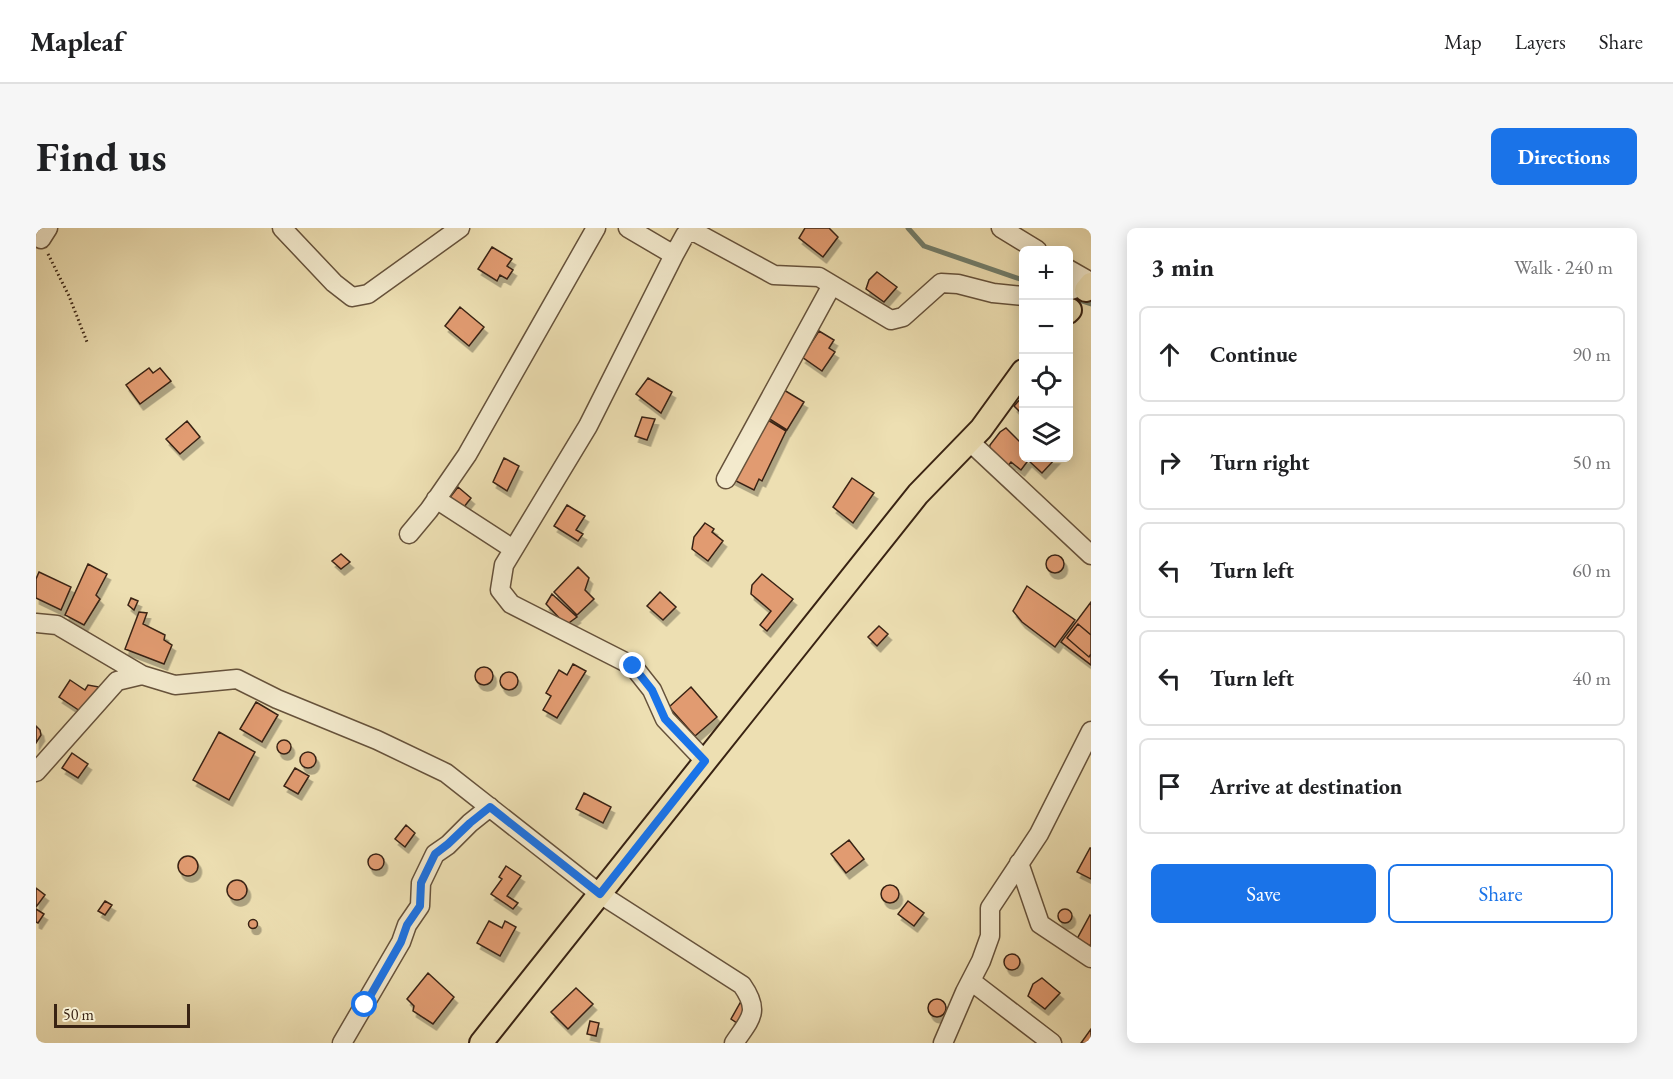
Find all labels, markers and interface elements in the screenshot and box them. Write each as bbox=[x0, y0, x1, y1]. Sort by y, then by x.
text: Mapleaf bbox=[30, 23, 124, 59]
text: Map bbox=[1444, 28, 1482, 55]
text: Layers bbox=[1515, 28, 1566, 55]
text: Share bbox=[1599, 28, 1643, 55]
button: Directions bbox=[1491, 128, 1637, 185]
text: Find us bbox=[36, 129, 167, 184]
map controls bbox=[1019, 246, 1073, 462]
button: + bbox=[1019, 246, 1073, 300]
text: 3 min bbox=[1151, 250, 1214, 284]
text: Walk · 240 m bbox=[1514, 254, 1613, 280]
button: − bbox=[1019, 300, 1073, 354]
icon: ahead bbox=[1153, 338, 1186, 371]
text: Continue bbox=[1210, 340, 1297, 369]
text: 90 m bbox=[1572, 341, 1611, 367]
button: locate bbox=[1019, 354, 1073, 408]
button: layers bbox=[1019, 408, 1073, 462]
icon: right bbox=[1153, 446, 1186, 479]
text: Turn right bbox=[1210, 448, 1309, 477]
text: 50 m bbox=[1572, 449, 1611, 475]
icon: left bbox=[1153, 554, 1186, 587]
text: Turn left bbox=[1210, 556, 1294, 585]
text: 60 m bbox=[1572, 557, 1611, 583]
route end bbox=[619, 652, 645, 678]
icon: left bbox=[1153, 662, 1186, 695]
text: Turn left bbox=[1210, 664, 1294, 693]
text: 40 m bbox=[1572, 665, 1611, 691]
icon: arrive bbox=[1153, 770, 1186, 803]
text: Arrive at destination bbox=[1210, 772, 1402, 801]
button: Save bbox=[1151, 864, 1376, 923]
button: Share bbox=[1388, 864, 1613, 923]
route start bbox=[351, 991, 377, 1017]
scale bar bbox=[54, 1001, 190, 1028]
text: 50 m bbox=[63, 1004, 94, 1025]

